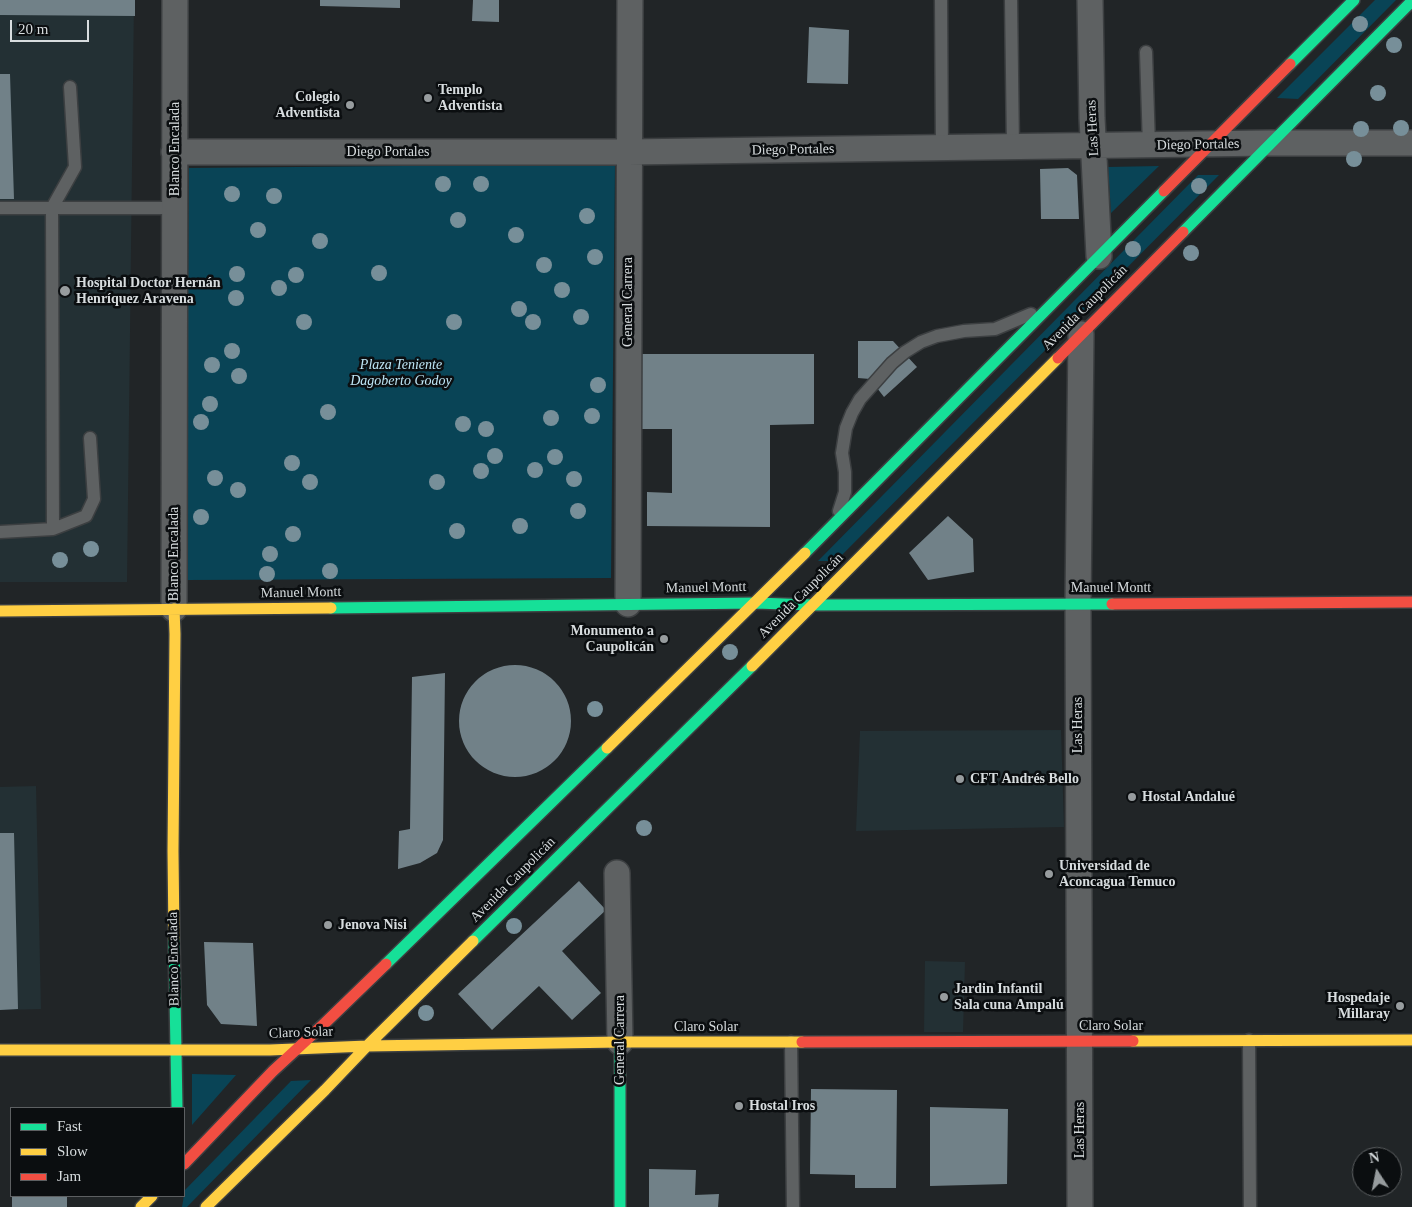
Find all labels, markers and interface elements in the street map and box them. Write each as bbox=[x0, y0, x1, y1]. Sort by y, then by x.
scale bar bbox=[12, 10, 91, 42]
text: 20 m bbox=[18, 21, 48, 37]
place label: Templo Adventista bbox=[438, 82, 503, 114]
place label: Colegio Adventista bbox=[275, 89, 340, 121]
marker: Templo Adventista bbox=[422, 92, 434, 104]
marker: Colegio Adventista bbox=[344, 99, 356, 111]
street label: Las Heras bbox=[1083, 99, 1103, 157]
street label: Blanco Encalada bbox=[167, 102, 183, 196]
street label: Diego Portales bbox=[1156, 136, 1240, 154]
street label: Diego Portales bbox=[751, 141, 835, 159]
street label: Diego Portales bbox=[347, 144, 429, 160]
street label: General Carrera bbox=[620, 257, 636, 347]
street label: Avenida Caupolicán bbox=[1039, 262, 1131, 354]
place label: Hospital Doctor Hernán Henríquez Aravena bbox=[76, 275, 221, 308]
marker: Hospital Doctor Hernán Henríquez Aravena bbox=[58, 284, 72, 298]
park label: Plaza Teniente Dagoberto Godoy bbox=[350, 357, 452, 390]
street label: Blanco Encalada bbox=[166, 507, 182, 601]
street label: Avenida Caupolicán bbox=[755, 550, 847, 642]
street label: Manuel Montt bbox=[666, 579, 746, 597]
street label: Manuel Montt bbox=[1071, 580, 1151, 596]
street label: Manuel Montt bbox=[261, 584, 341, 602]
place label: Monumento a Caupolicán bbox=[570, 623, 654, 656]
marker: Monumento a Caupolicán bbox=[658, 633, 670, 645]
street label: Las Heras bbox=[1070, 697, 1086, 753]
place label: CFT Andrés Bello bbox=[970, 771, 1079, 787]
marker: CFT Andrés Bello bbox=[954, 773, 966, 785]
place label: Hostal Andalué bbox=[1142, 789, 1235, 805]
marker: Hostal Andalué bbox=[1126, 791, 1138, 803]
street label: Avenida Caupolicán bbox=[467, 834, 559, 926]
place label: Universidad de Aconcagua Temuco bbox=[1059, 858, 1176, 890]
marker: Universidad de Aconcagua Temuco bbox=[1043, 868, 1055, 880]
street label: Blanco Encalada bbox=[165, 912, 183, 1006]
place label: Jenova Nisi bbox=[338, 917, 407, 933]
marker: Jenova Nisi bbox=[322, 919, 334, 931]
place label: Jardin Infantil Sala cuna Ampalú bbox=[954, 981, 1064, 1014]
place label: Hospedaje Millaray bbox=[1327, 990, 1390, 1022]
marker: Jardin Infantil Sala cuna Ampalú bbox=[938, 991, 950, 1003]
street label: General Carrera bbox=[612, 995, 628, 1085]
marker: Hospedaje Millaray bbox=[1394, 1000, 1406, 1012]
street label: Claro Solar bbox=[1079, 1018, 1143, 1034]
street label: Claro Solar bbox=[674, 1019, 738, 1035]
street label: Claro Solar bbox=[269, 1023, 333, 1043]
place label: Hostal Iros bbox=[749, 1098, 815, 1114]
marker: Hostal Iros bbox=[733, 1100, 745, 1112]
street label: Las Heras bbox=[1072, 1102, 1088, 1158]
legend bbox=[10, 1107, 185, 1197]
text: Fast bbox=[57, 1118, 82, 1134]
text: Slow bbox=[57, 1143, 88, 1159]
north arrow bbox=[1352, 1147, 1402, 1197]
text: N bbox=[1368, 1149, 1381, 1166]
text: Jam bbox=[57, 1168, 81, 1184]

